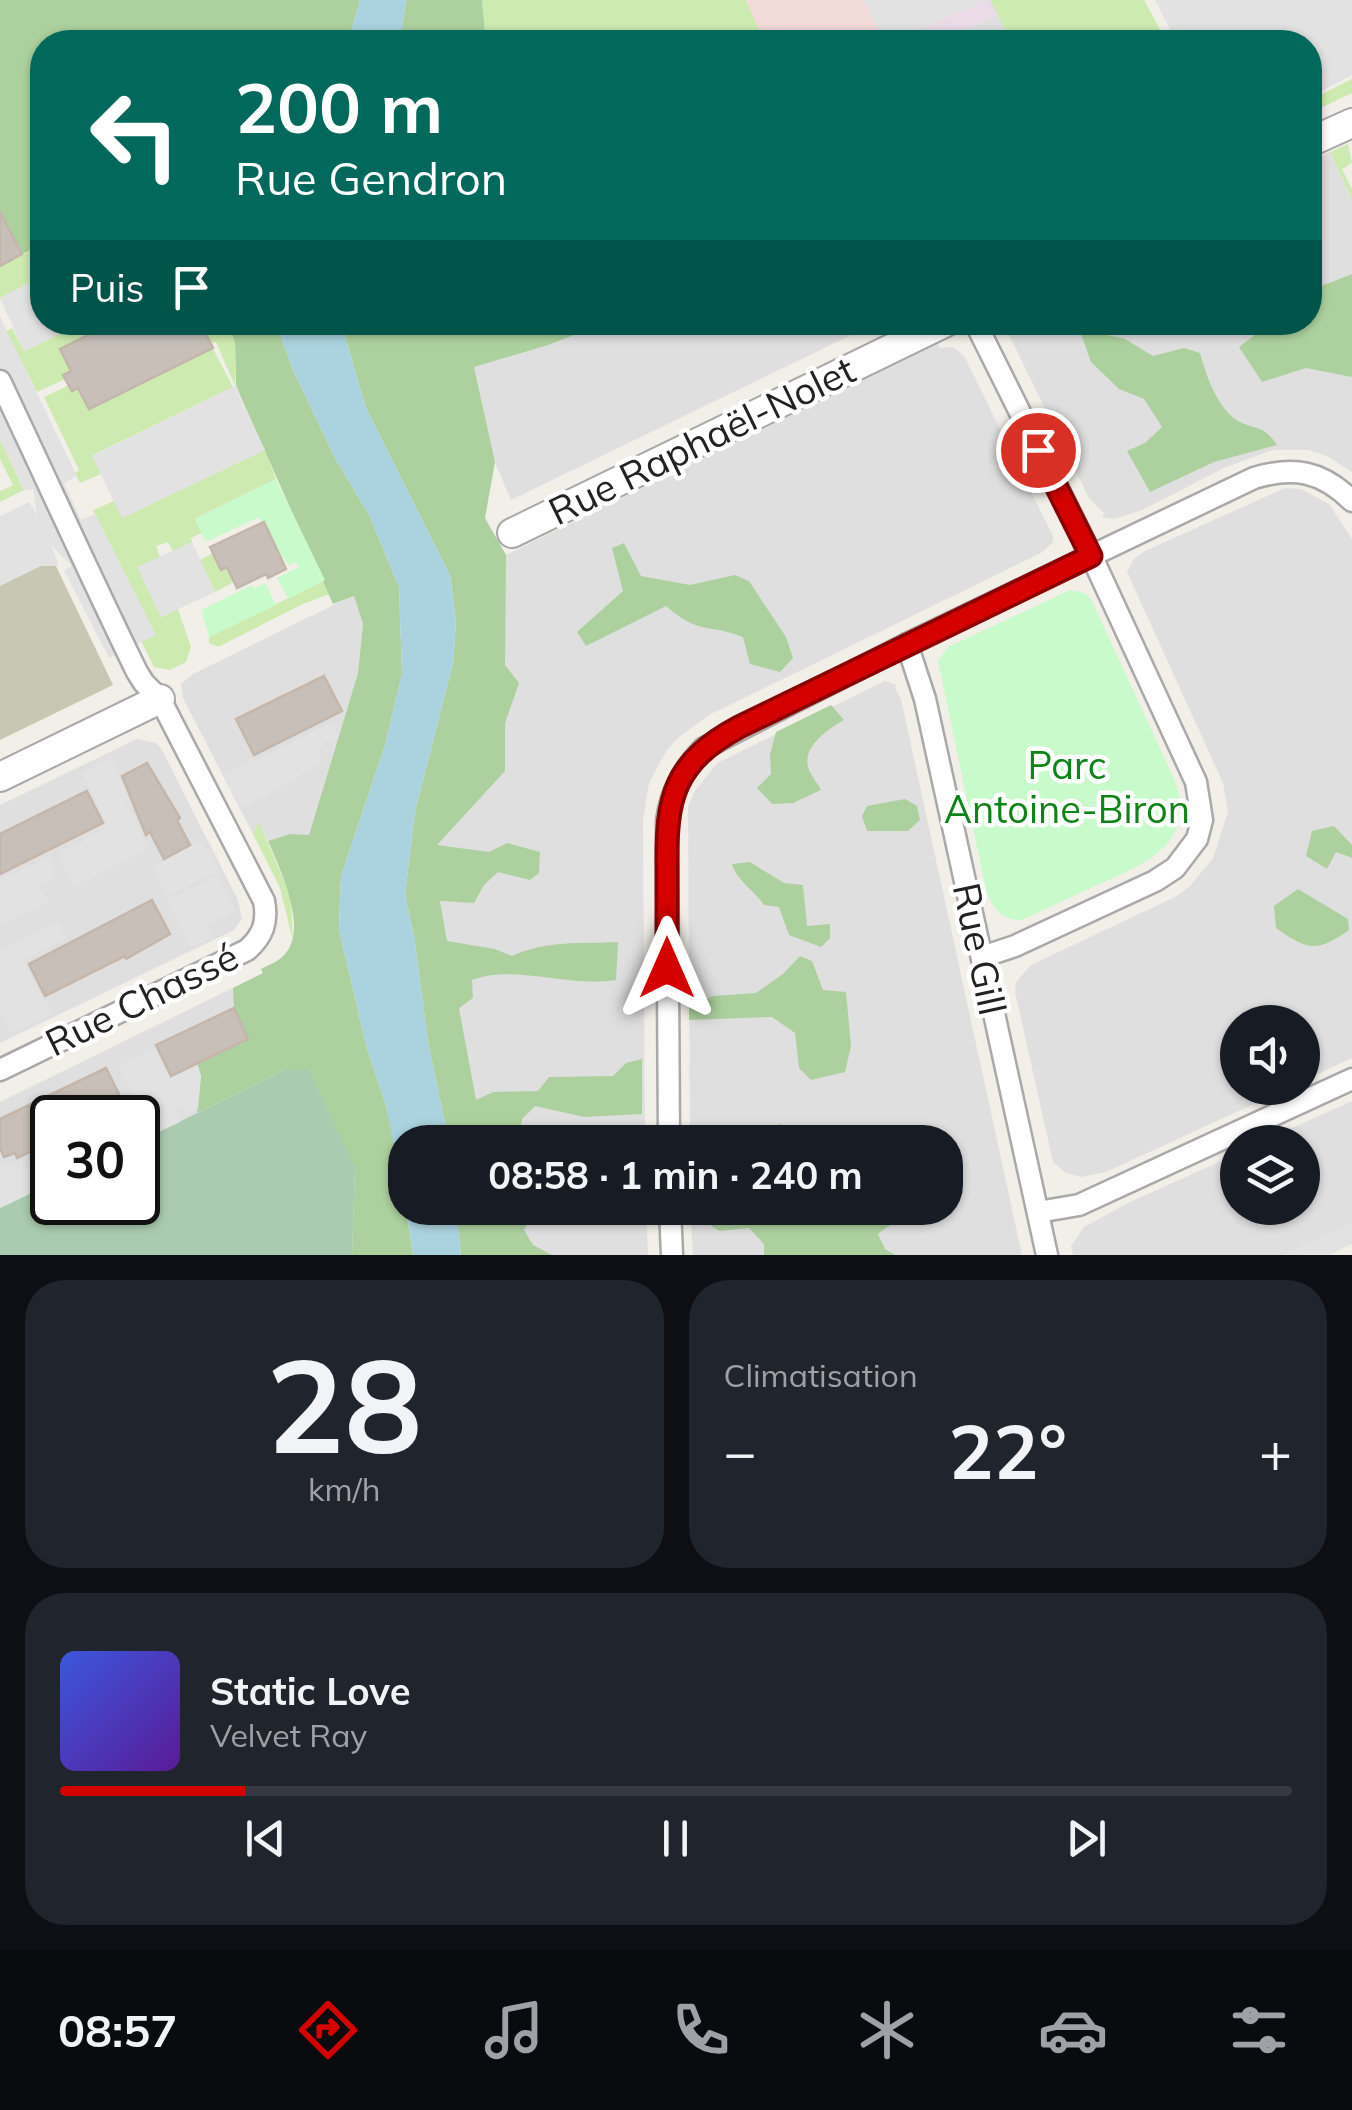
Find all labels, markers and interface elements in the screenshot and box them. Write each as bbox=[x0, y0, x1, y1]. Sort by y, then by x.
text: 200 m bbox=[235, 63, 443, 151]
icon: left bbox=[70, 70, 200, 200]
text: Rue Gendron bbox=[235, 150, 507, 206]
icon: arrive bbox=[164, 260, 219, 315]
text: Puis bbox=[70, 264, 144, 312]
street label: Rue Raphaël-Nolet bbox=[541, 345, 863, 535]
pin bbox=[996, 408, 1081, 493]
icon: arrive bbox=[1011, 423, 1066, 478]
park label: Parc Antoine-Biron bbox=[944, 741, 1190, 833]
street label: Rue Gill bbox=[943, 878, 1017, 1019]
position arrow bbox=[615, 916, 719, 1020]
street label: Rue Chassé bbox=[37, 932, 246, 1066]
map controls bbox=[1220, 1005, 1320, 1225]
button: sound bbox=[1220, 1005, 1320, 1105]
speed limit sign: 30 bbox=[30, 1095, 160, 1225]
button: layers bbox=[1220, 1125, 1320, 1225]
text: 08:58 · 1 min · 240 m bbox=[488, 1151, 863, 1199]
text: 28 bbox=[266, 1322, 422, 1486]
text: Climatisation bbox=[724, 1355, 918, 1395]
text: 22° bbox=[949, 1404, 1067, 1498]
text: − bbox=[724, 1417, 757, 1486]
text: + bbox=[1259, 1417, 1292, 1486]
text: km/h bbox=[308, 1469, 380, 1509]
text: Static Love bbox=[210, 1667, 411, 1715]
text: Velvet Ray bbox=[210, 1715, 367, 1755]
icon: previous bbox=[238, 1811, 293, 1866]
icon: pause bbox=[648, 1811, 703, 1866]
icon: next bbox=[1059, 1811, 1114, 1866]
icon: directions bbox=[293, 1995, 363, 2065]
icon: music bbox=[479, 1995, 549, 2065]
icon: phone bbox=[666, 1995, 736, 2065]
icon: climate bbox=[852, 1995, 922, 2065]
icon: car bbox=[1038, 1995, 1108, 2065]
icon: filters bbox=[1224, 1995, 1294, 2065]
text: 08:57 bbox=[58, 2002, 177, 2058]

